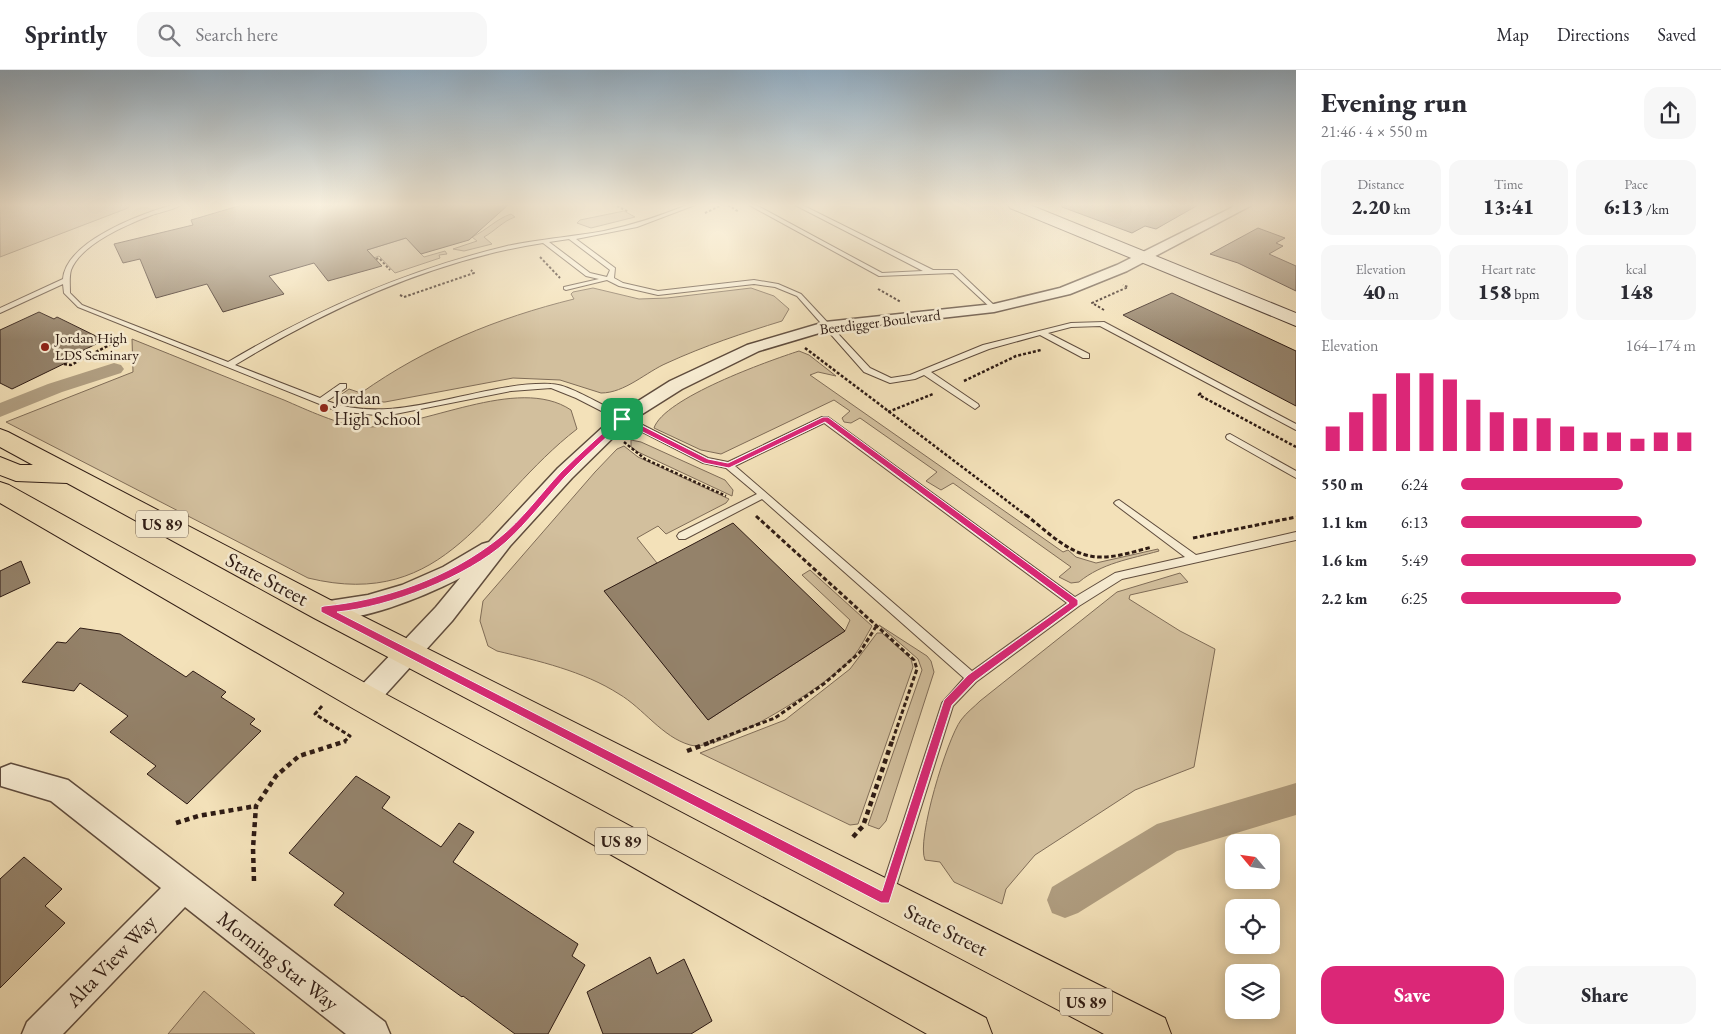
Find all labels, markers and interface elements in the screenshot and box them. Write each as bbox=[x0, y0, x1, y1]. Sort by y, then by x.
search box bbox=[137, 12, 487, 57]
text: Sprintly bbox=[25, 19, 107, 50]
icon: search bbox=[155, 21, 183, 49]
text: Search here bbox=[195, 22, 278, 47]
text: Map bbox=[1497, 23, 1529, 46]
text: Directions bbox=[1557, 23, 1629, 46]
text: Saved bbox=[1657, 23, 1696, 46]
text: Evening run bbox=[1321, 84, 1467, 120]
button: share bbox=[1644, 87, 1696, 139]
text: 21:46 · 4 × 550 m bbox=[1321, 121, 1428, 142]
text: Distance bbox=[1357, 175, 1404, 193]
text: Time bbox=[1494, 175, 1523, 193]
text: Pace bbox=[1624, 175, 1648, 193]
text: 2.20 bbox=[1351, 193, 1390, 220]
text: 13:41 bbox=[1483, 193, 1534, 220]
text: 6:13 bbox=[1603, 193, 1643, 220]
text: km bbox=[1390, 200, 1411, 218]
text: /km bbox=[1643, 200, 1669, 218]
text: Elevation bbox=[1356, 260, 1406, 278]
text: Heart rate bbox=[1481, 260, 1536, 278]
text: kcal bbox=[1626, 260, 1647, 278]
text: 40 bbox=[1363, 278, 1385, 305]
text: 158 bbox=[1477, 278, 1511, 305]
text: 148 bbox=[1619, 278, 1653, 305]
text: m bbox=[1385, 285, 1399, 303]
text: bpm bbox=[1511, 285, 1540, 303]
street label: Beetdigger Boulevard bbox=[818, 305, 942, 338]
place label: Jordan High LDS Seminary bbox=[53, 328, 139, 364]
text: Elevation bbox=[1321, 335, 1379, 356]
text: 164–174 m bbox=[1625, 335, 1696, 356]
marker: Jordan High LDS Seminary bbox=[39, 341, 51, 353]
place label: Jordan High School bbox=[332, 386, 421, 430]
pin bbox=[601, 398, 643, 440]
marker: Jordan High School bbox=[318, 402, 330, 414]
icon: arrive bbox=[608, 405, 636, 433]
text: 550 m bbox=[1321, 474, 1363, 495]
text: 6:24 bbox=[1401, 474, 1428, 495]
road number: US 89 bbox=[136, 510, 188, 538]
text: 1.1 km bbox=[1321, 512, 1367, 533]
text: 6:13 bbox=[1401, 512, 1428, 533]
street label: State Street bbox=[221, 546, 314, 612]
text: 1.6 km bbox=[1321, 550, 1367, 571]
text: 5:49 bbox=[1401, 550, 1428, 571]
text: 2.2 km bbox=[1321, 588, 1367, 609]
text: 6:25 bbox=[1401, 588, 1428, 609]
road number: US 89 bbox=[595, 828, 647, 854]
north arrow bbox=[1225, 834, 1280, 889]
map controls bbox=[1225, 834, 1280, 1019]
street label: State Street bbox=[900, 897, 993, 962]
button: locate bbox=[1225, 899, 1280, 954]
street label: Morning Star Way bbox=[212, 905, 345, 1017]
street label: Alta View Way bbox=[59, 908, 162, 1014]
button: layers bbox=[1225, 964, 1280, 1019]
button: Save bbox=[1321, 966, 1504, 1024]
button: Share bbox=[1514, 966, 1696, 1024]
road number: US 89 bbox=[1060, 989, 1112, 1016]

